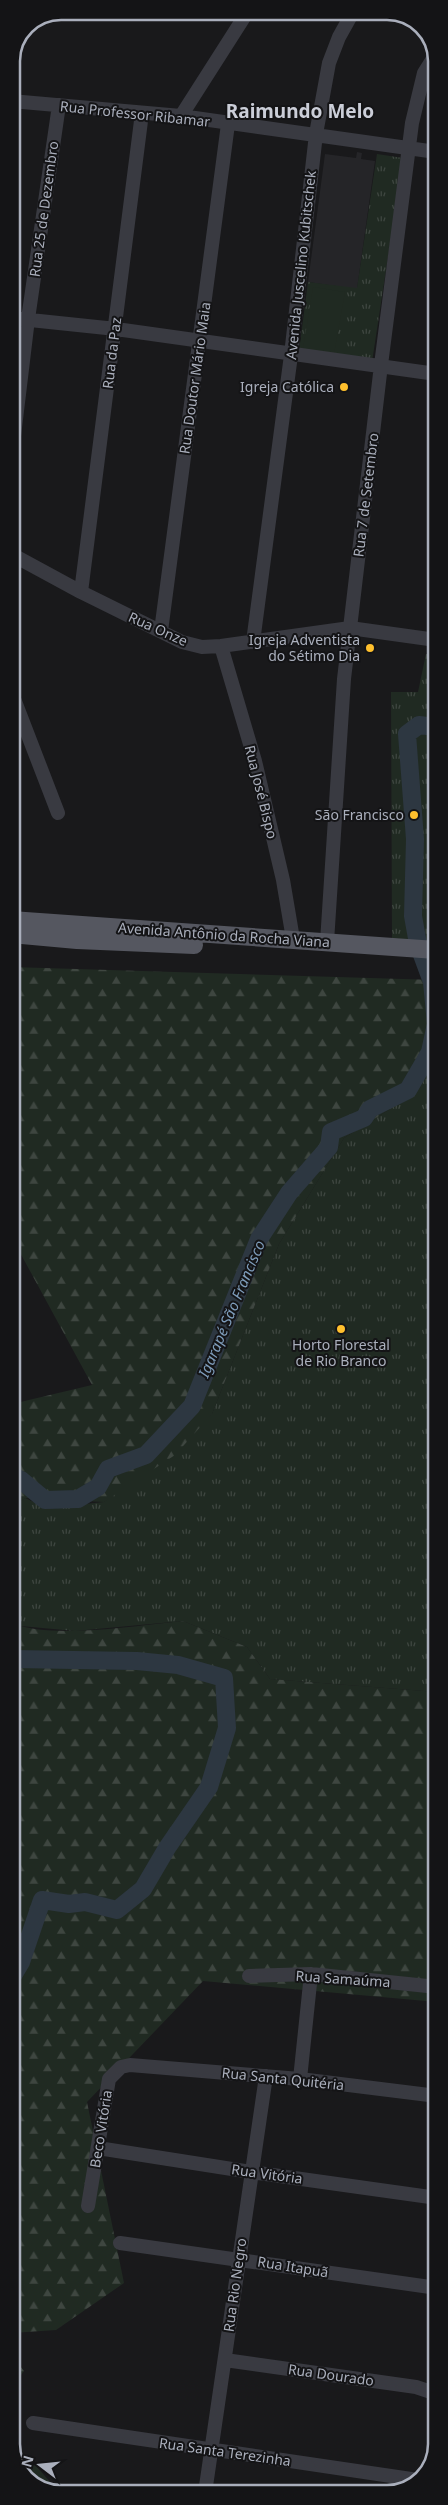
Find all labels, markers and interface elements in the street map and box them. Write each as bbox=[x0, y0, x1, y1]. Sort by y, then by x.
street label: Rua Professor Ribamar bbox=[59, 96, 211, 131]
district label: Raimundo Melo bbox=[226, 98, 374, 124]
street label: Rua 25 de Dezembro bbox=[25, 140, 62, 278]
street label: Avenida Juscelino Kubitschek bbox=[281, 169, 320, 360]
street label: Rua Doutor Mário Maia bbox=[174, 301, 215, 455]
street label: Rua da Paz bbox=[98, 316, 125, 390]
place label: Igreja Católica bbox=[240, 377, 334, 396]
marker: Igreja Católica bbox=[338, 381, 350, 393]
street label: Rua 7 de Setembro bbox=[348, 432, 383, 558]
street label: Rua Onze bbox=[126, 607, 191, 650]
place label: Igreja Adventista do Sétimo Dia bbox=[249, 630, 360, 665]
marker: Igreja Adventista do Sétimo Dia bbox=[364, 642, 376, 654]
street label: Rua José Bispo bbox=[241, 743, 282, 841]
place label: São Francisco bbox=[315, 805, 404, 824]
marker: São Francisco bbox=[408, 809, 420, 821]
street label: Avenida Antônio da Rocha Viana bbox=[117, 918, 331, 951]
water label: Igarapé São Francisco bbox=[193, 1237, 269, 1381]
marker: Horto Florestal de Rio Branco bbox=[335, 1323, 347, 1335]
place label: Horto Florestal de Rio Branco bbox=[292, 1335, 390, 1370]
street label: Rua Samaúma bbox=[295, 1966, 391, 1991]
street label: Rua Santa Quitéria bbox=[221, 2063, 345, 2094]
street label: Beco Vitória bbox=[85, 2089, 116, 2169]
street label: Rua Vitória bbox=[230, 2159, 304, 2188]
street label: Rua Rio Negro bbox=[219, 2237, 250, 2333]
street label: Rua Itapuã bbox=[256, 2252, 330, 2281]
street label: Rua Dourado bbox=[287, 2359, 375, 2390]
street label: Rua Santa Terezinha bbox=[158, 2433, 292, 2470]
north arrow bbox=[15, 2440, 65, 2490]
text: N bbox=[16, 2453, 38, 2469]

